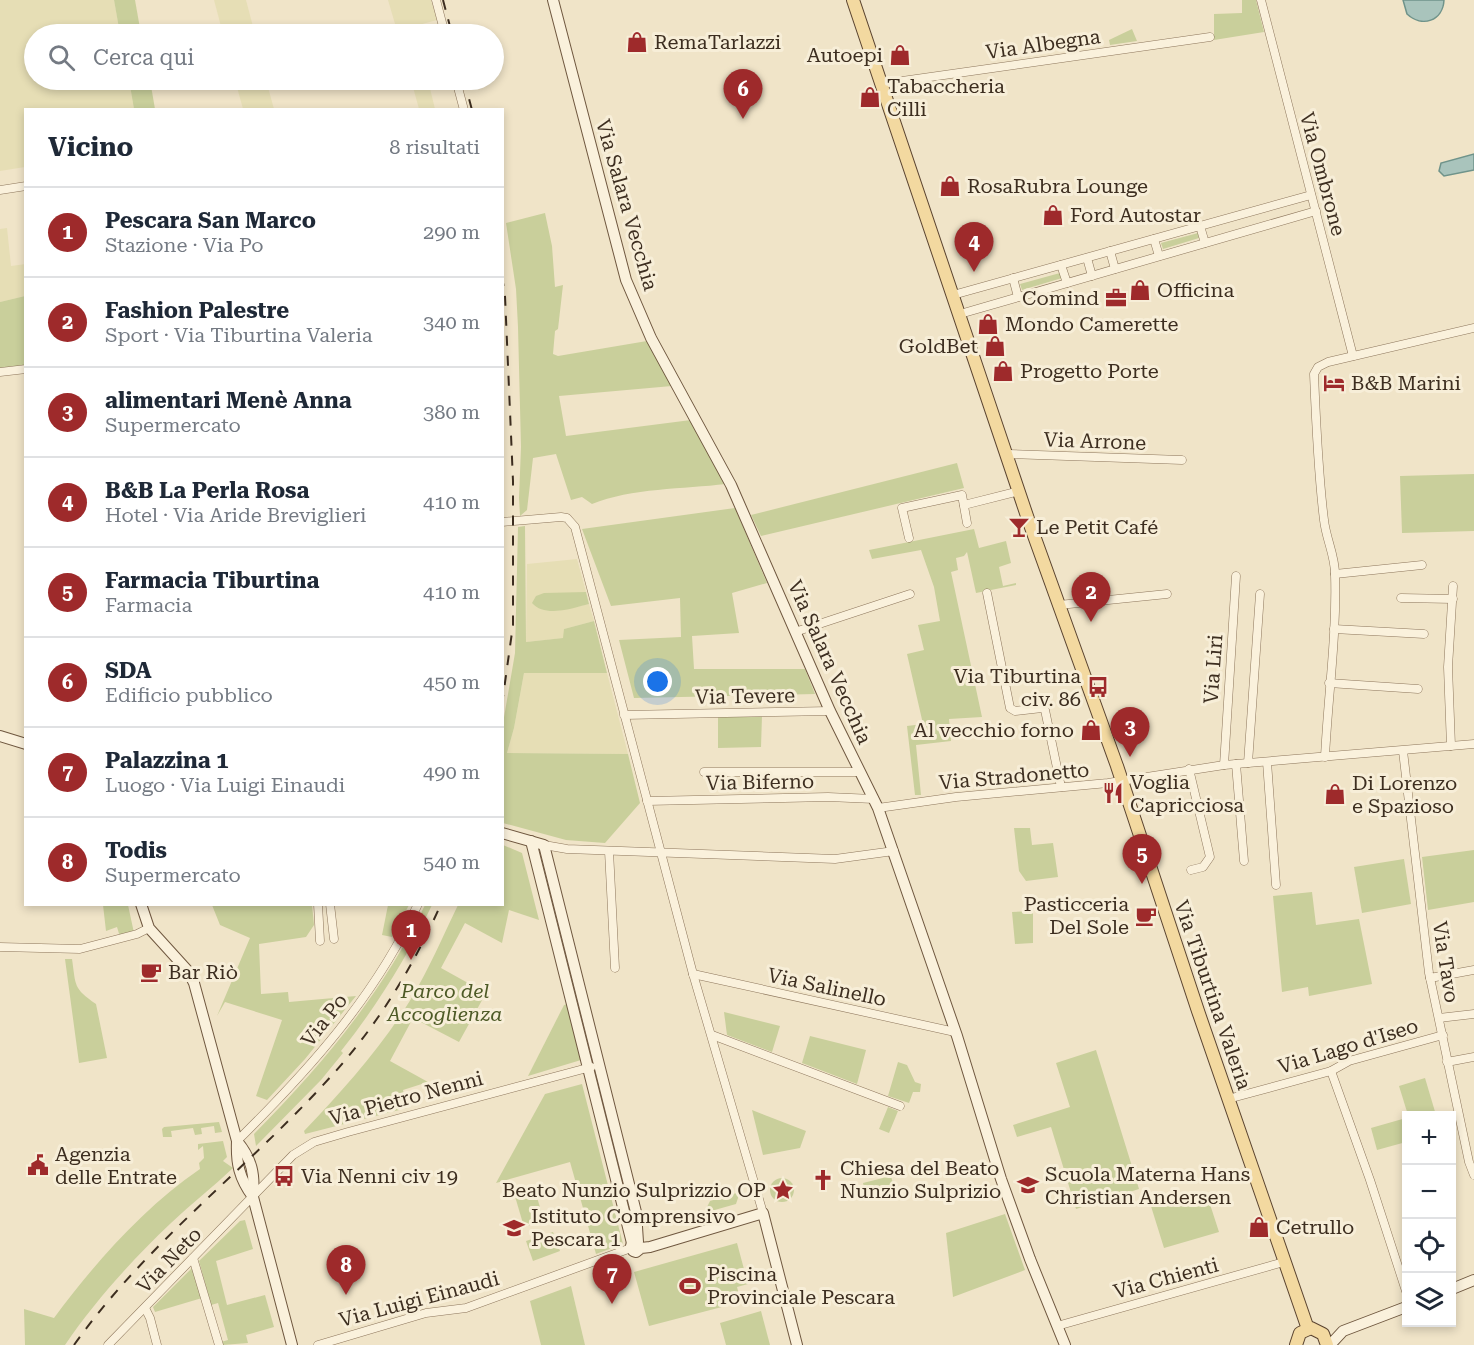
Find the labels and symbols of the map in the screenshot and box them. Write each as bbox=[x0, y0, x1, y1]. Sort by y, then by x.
street label: Via Albegna bbox=[984, 24, 1102, 64]
shop icon: RemaTarlazzi bbox=[625, 30, 649, 54]
place label: RemaTarlazzi bbox=[654, 30, 781, 54]
place label: Autoepi bbox=[807, 43, 883, 67]
shop icon: Autoepi bbox=[888, 43, 912, 67]
pin: 6 bbox=[724, 70, 762, 119]
place label: Tabaccheria Cilli bbox=[887, 74, 1005, 121]
shop icon: Tabaccheria Cilli bbox=[858, 85, 882, 109]
street label: Via Ombrone bbox=[1295, 109, 1351, 239]
street label: Via Salara Vecchia bbox=[591, 117, 663, 294]
shop icon: RosaRubra Lounge bbox=[938, 174, 962, 198]
place label: RosaRubra Lounge bbox=[967, 174, 1148, 198]
shop icon: Ford Autostar bbox=[1041, 203, 1065, 227]
place label: Ford Autostar bbox=[1070, 203, 1201, 227]
pin: 4 bbox=[954, 222, 994, 272]
shop icon: Officina bbox=[1128, 278, 1152, 302]
place label: Officina bbox=[1157, 278, 1234, 302]
place label: Comind bbox=[1022, 286, 1099, 310]
office icon: Comind bbox=[1104, 286, 1128, 310]
shop icon: Mondo Camerette bbox=[976, 312, 1000, 336]
place label: Mondo Camerette bbox=[1005, 312, 1179, 336]
place label: GoldBet bbox=[899, 334, 979, 358]
shop icon: GoldBet bbox=[983, 334, 1007, 358]
shop icon: Progetto Porte bbox=[991, 359, 1015, 383]
place label: Progetto Porte bbox=[1020, 359, 1159, 383]
hotel icon: B&B Marini bbox=[1322, 371, 1346, 395]
place label: B&B Marini bbox=[1351, 371, 1461, 395]
street label: Via Arrone bbox=[1043, 427, 1147, 455]
bar icon: Le Petit Café bbox=[1007, 515, 1031, 539]
place label: Le Petit Café bbox=[1036, 515, 1158, 539]
pin: 2 bbox=[1072, 572, 1110, 622]
street label: Via Salara Vecchia bbox=[783, 576, 877, 748]
street label: Via Liri bbox=[1199, 633, 1227, 705]
place label: Via Tiburtina civ. 86 bbox=[954, 664, 1081, 711]
your location bbox=[643, 667, 672, 696]
bus stop icon: Via Tiburtina civ. 86 bbox=[1086, 675, 1110, 699]
street label: Via Tevere bbox=[695, 683, 795, 709]
pin: 3 bbox=[1110, 708, 1150, 757]
place label: Al vecchio forno bbox=[914, 718, 1074, 742]
shop icon: Al vecchio forno bbox=[1079, 718, 1103, 742]
street label: Via Stradonetto bbox=[938, 757, 1090, 795]
street label: Via Biferno bbox=[706, 769, 814, 795]
place label: Voglia Capricciosa bbox=[1130, 770, 1244, 817]
place label: Di Lorenzo e Spazioso bbox=[1352, 771, 1457, 818]
restaurant icon: Voglia Capricciosa bbox=[1101, 781, 1125, 805]
shop icon: Di Lorenzo e Spazioso bbox=[1323, 782, 1347, 806]
pin: 5 bbox=[1122, 834, 1162, 884]
place label: Pasticceria Del Sole bbox=[1024, 892, 1129, 939]
street label: Via Tiburtina Valeria bbox=[1169, 897, 1257, 1093]
cafe icon: Pasticceria Del Sole bbox=[1134, 904, 1158, 928]
pin: 1 bbox=[392, 910, 430, 960]
street label: Via Tavo bbox=[1428, 920, 1464, 1004]
cafe icon: Bar Riò bbox=[139, 960, 163, 984]
place label: Bar Riò bbox=[168, 960, 238, 984]
street label: Via Salinello bbox=[766, 963, 888, 1011]
park label: Parco del Accoglienza bbox=[387, 979, 502, 1026]
street label: Via Po bbox=[296, 989, 352, 1051]
street label: Via Lago d'Iseo bbox=[1275, 1013, 1421, 1079]
street label: Via Pietro Nenni bbox=[326, 1066, 486, 1130]
place label: Agenzia delle Entrate bbox=[55, 1142, 177, 1189]
public building icon: Agenzia delle Entrate bbox=[26, 1153, 50, 1177]
place label: Chiesa del Beato Nunzio Sulprizio bbox=[840, 1156, 1001, 1203]
place label: Scuola Materna Hans Christian Andersen bbox=[1045, 1162, 1250, 1209]
bus stop icon: Via Nenni civ 19 bbox=[272, 1164, 296, 1188]
place label: Via Nenni civ 19 bbox=[301, 1164, 458, 1188]
church icon: Chiesa del Beato Nunzio Sulprizio bbox=[811, 1168, 835, 1192]
school or university icon: Scuola Materna Hans Christian Andersen bbox=[1016, 1173, 1040, 1197]
place label: Beato Nunzio Sulprizzio OP bbox=[502, 1178, 766, 1202]
place icon: Beato Nunzio Sulprizzio OP bbox=[771, 1178, 795, 1202]
place label: Istituto Comprensivo Pescara 1 bbox=[531, 1204, 736, 1251]
shop icon: Cetrullo bbox=[1247, 1215, 1271, 1239]
place label: Cetrullo bbox=[1276, 1215, 1354, 1239]
school or university icon: Istituto Comprensivo Pescara 1 bbox=[502, 1216, 526, 1240]
street label: Via Neto bbox=[132, 1222, 206, 1298]
pin: 8 bbox=[326, 1246, 366, 1295]
street label: Via Chienti bbox=[1111, 1252, 1221, 1304]
pin: 7 bbox=[592, 1254, 632, 1304]
place label: Piscina Provinciale Pescara bbox=[707, 1262, 895, 1309]
street label: Via Luigi Einaudi bbox=[336, 1266, 502, 1332]
sports icon: Piscina Provinciale Pescara bbox=[678, 1274, 702, 1298]

